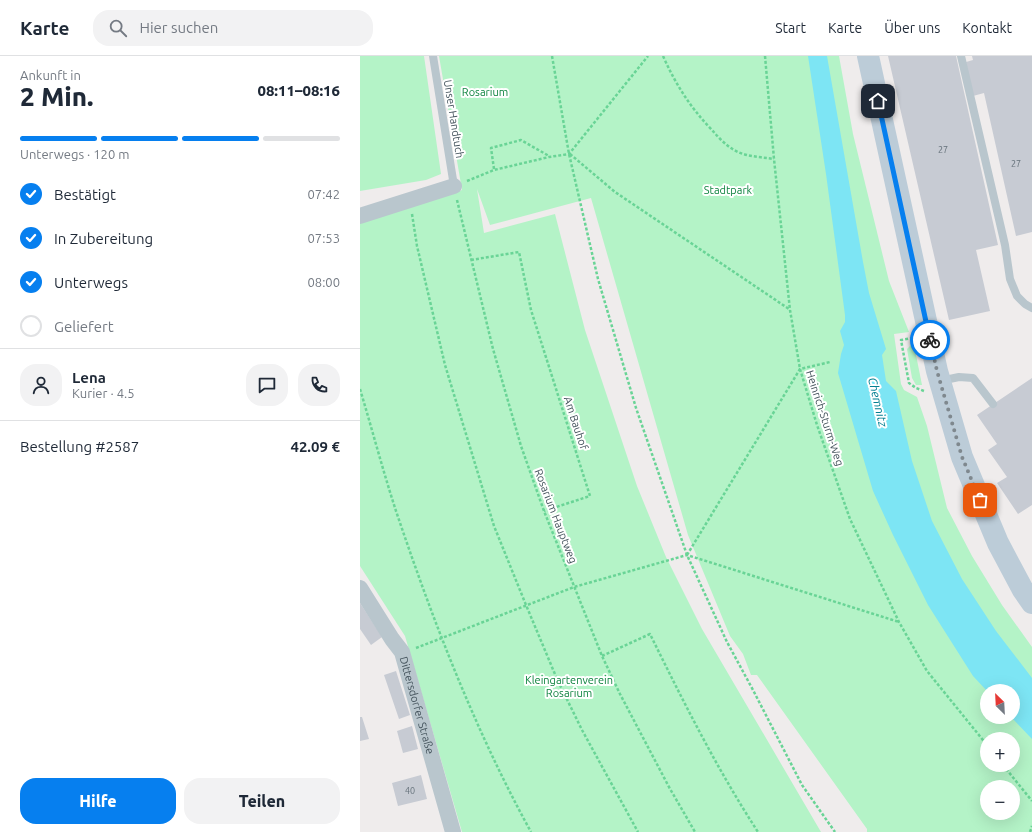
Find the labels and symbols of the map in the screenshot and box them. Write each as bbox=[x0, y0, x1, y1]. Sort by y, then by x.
street label: Unser Handtuch bbox=[442, 79, 466, 159]
pin bbox=[861, 84, 895, 118]
park label: Rosarium bbox=[462, 86, 508, 98]
house number: 27 bbox=[938, 145, 948, 155]
house number: 27 bbox=[1011, 159, 1021, 169]
park label: Stadtpark bbox=[704, 184, 753, 196]
courier bbox=[910, 320, 950, 360]
street label: Heinrich-Sturm-Weg bbox=[804, 369, 846, 467]
water label: Chemnitz bbox=[866, 376, 890, 429]
street label: Am Bauhof bbox=[562, 395, 590, 452]
street label: Rosarium Hauptweg bbox=[532, 467, 580, 565]
pin bbox=[963, 483, 997, 517]
street label: Dittersdorfer Straße bbox=[398, 655, 437, 755]
park label: Kleingartenverein Rosarium bbox=[525, 674, 613, 699]
north arrow bbox=[980, 684, 1020, 724]
house number: 40 bbox=[405, 786, 415, 796]

